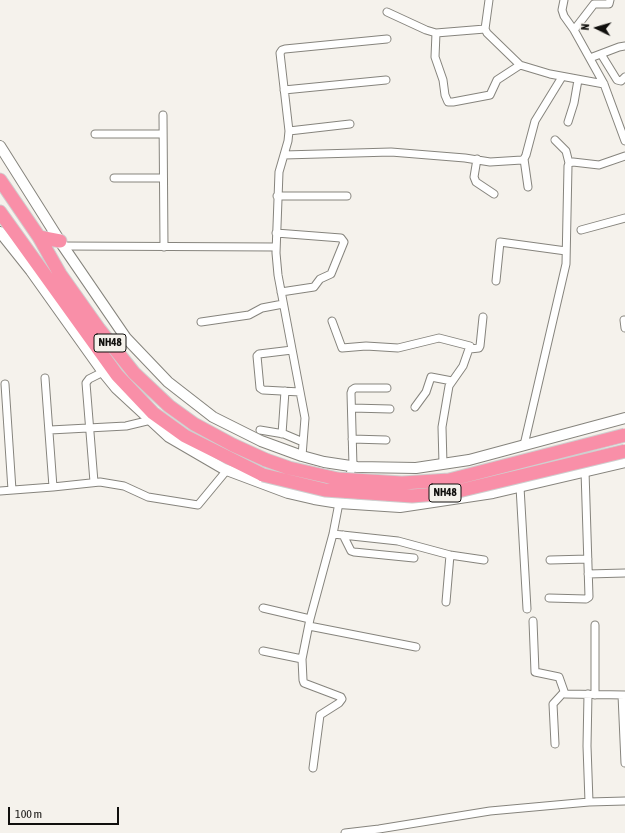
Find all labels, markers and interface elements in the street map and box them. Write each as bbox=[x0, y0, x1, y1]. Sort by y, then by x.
north arrow bbox=[577, 8, 617, 48]
text: N bbox=[579, 23, 591, 31]
road number: NH48 bbox=[94, 334, 126, 352]
road number: NH48 bbox=[429, 484, 461, 502]
scale bar bbox=[10, 799, 121, 825]
text: 100 m bbox=[15, 807, 42, 821]

